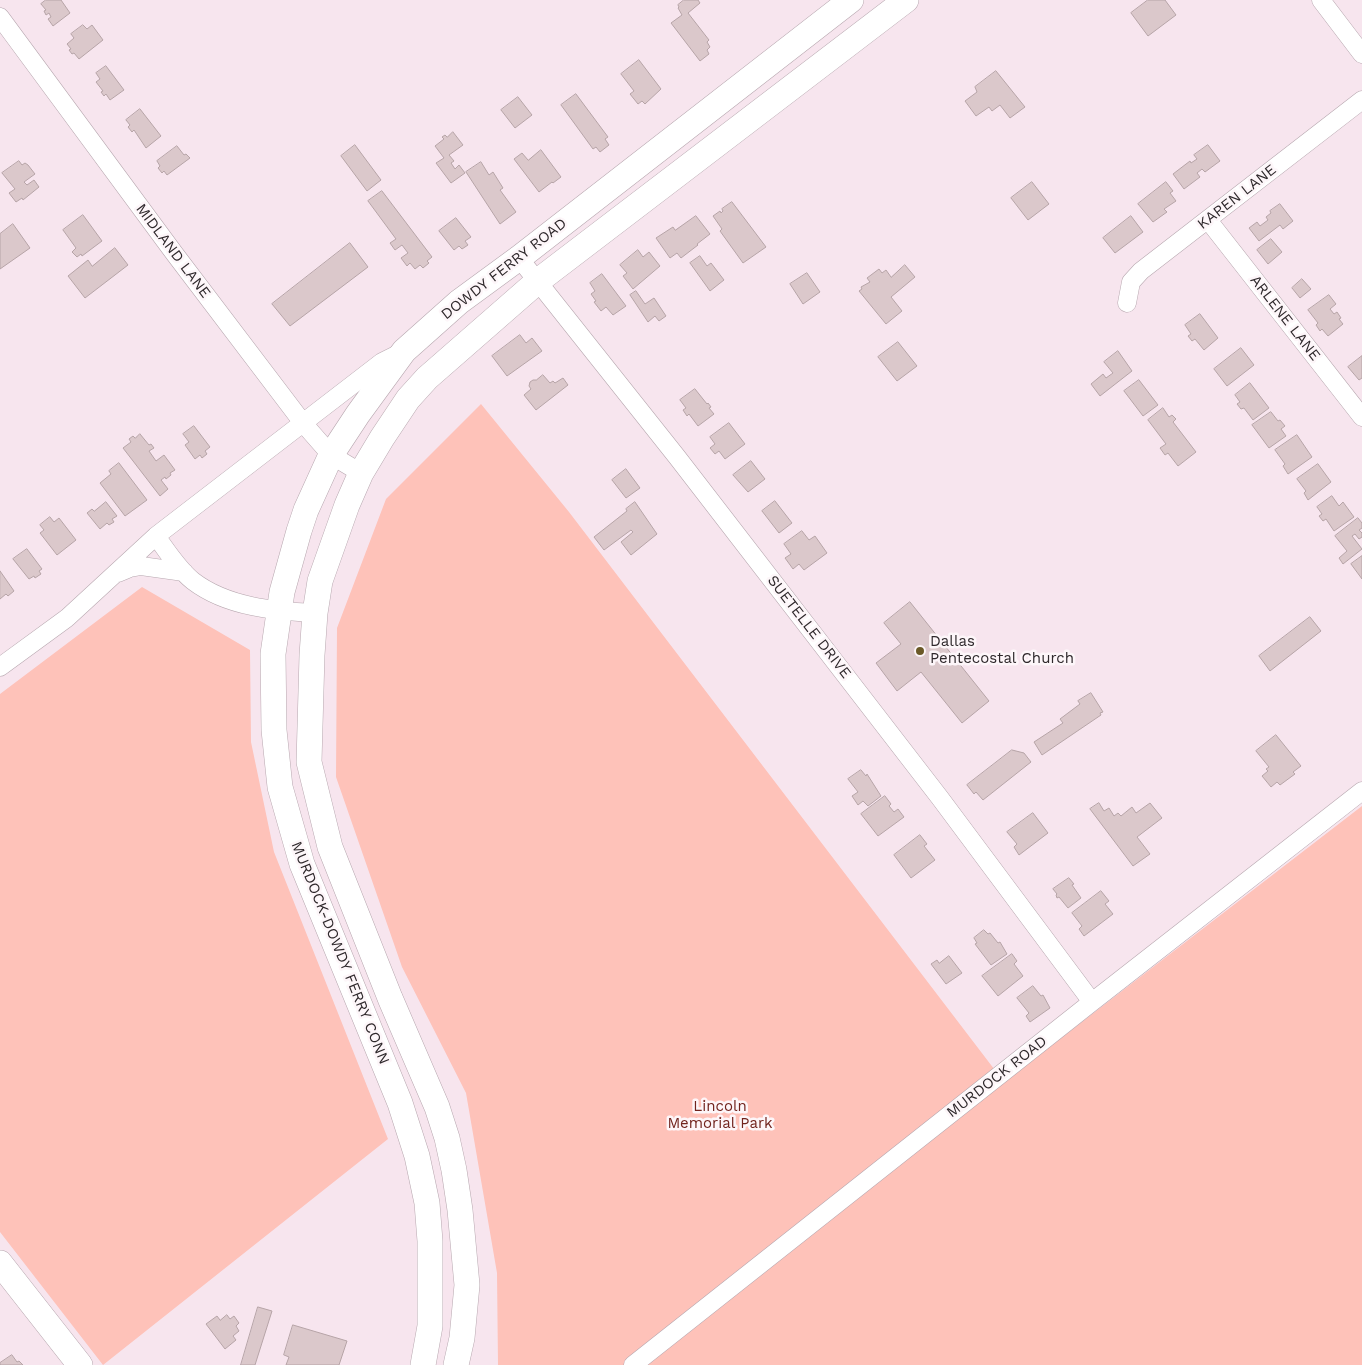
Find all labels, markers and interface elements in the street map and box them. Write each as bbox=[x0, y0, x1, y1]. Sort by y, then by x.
street label: KAREN LANE bbox=[1194, 161, 1280, 233]
street label: MIDLAND LANE bbox=[132, 200, 214, 302]
street label: DOWDY FERRY ROAD bbox=[438, 214, 570, 324]
street label: ARLENE LANE bbox=[1246, 272, 1324, 364]
street label: SUETELLE DRIVE bbox=[763, 572, 855, 682]
place label: Dallas Pentecostal Church bbox=[930, 633, 1074, 668]
marker: Dallas Pentecostal Church bbox=[914, 645, 926, 657]
street label: MURDOCK-DOWDY FERRY CONN bbox=[287, 839, 393, 1067]
street label: MURDOCK ROAD bbox=[943, 1032, 1051, 1122]
park label: Lincoln Memorial Park bbox=[667, 1098, 773, 1133]

